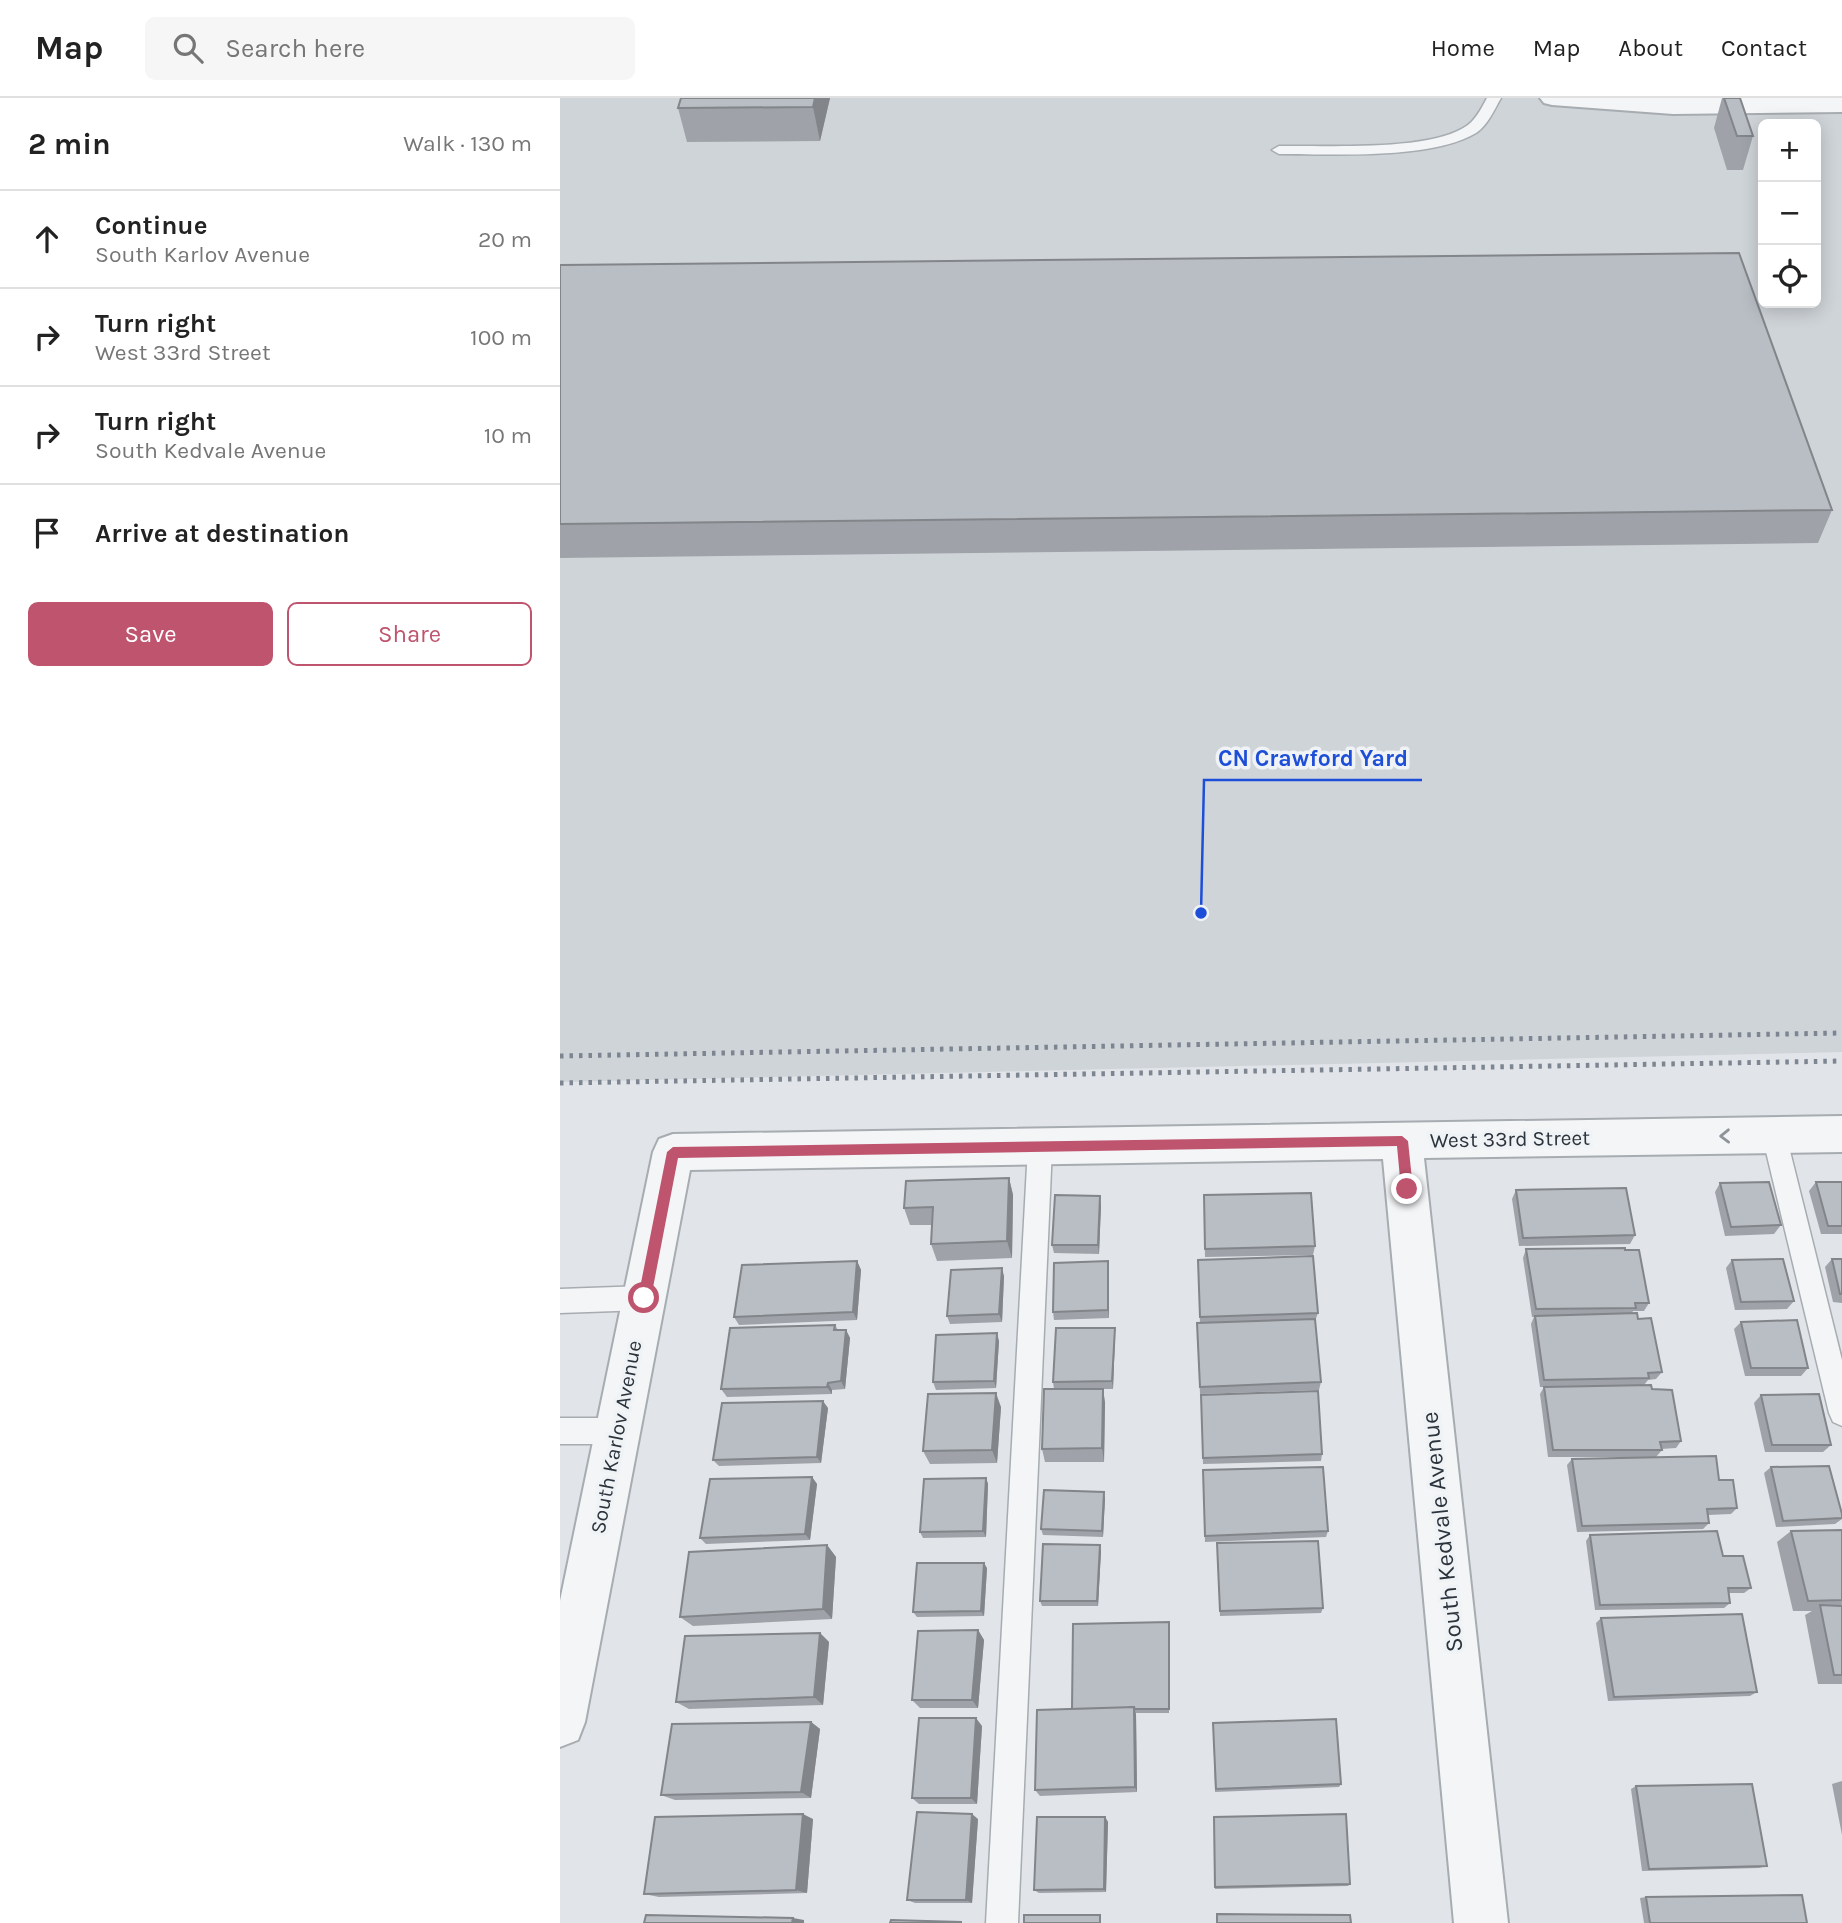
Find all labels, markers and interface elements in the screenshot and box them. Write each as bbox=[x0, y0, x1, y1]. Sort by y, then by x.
search box bbox=[145, 17, 635, 80]
text: Map bbox=[35, 29, 103, 67]
icon: search bbox=[169, 29, 207, 67]
text: Search here bbox=[225, 33, 365, 64]
text: Home bbox=[1431, 34, 1495, 62]
text: Map bbox=[1533, 34, 1580, 62]
text: About bbox=[1618, 34, 1683, 62]
text: Contact bbox=[1721, 34, 1807, 62]
map controls bbox=[1758, 119, 1821, 308]
button: + bbox=[1758, 119, 1821, 182]
text: 2 min bbox=[28, 126, 111, 162]
text: Walk · 130 m bbox=[403, 130, 532, 157]
button: − bbox=[1758, 182, 1821, 245]
text: Continue bbox=[95, 210, 207, 241]
icon: ahead bbox=[28, 220, 66, 258]
text: 20 m bbox=[478, 226, 532, 253]
text: South Karlov Avenue bbox=[95, 241, 310, 268]
button: locate bbox=[1758, 245, 1821, 308]
text: Turn right bbox=[95, 308, 216, 339]
icon: right bbox=[28, 318, 66, 356]
text: 100 m bbox=[470, 324, 532, 351]
text: West 33rd Street bbox=[95, 339, 271, 366]
text: Turn right bbox=[95, 406, 216, 437]
icon: right bbox=[28, 416, 66, 454]
text: 10 m bbox=[484, 422, 532, 449]
text: South Kedvale Avenue bbox=[95, 437, 326, 464]
icon: arrive bbox=[28, 514, 66, 552]
text: Arrive at destination bbox=[95, 518, 349, 549]
button: Save bbox=[28, 602, 273, 666]
button: Share bbox=[287, 602, 532, 666]
callout: CN Crawford Yard bbox=[1204, 736, 1422, 780]
text: CN Crawford Yard bbox=[1218, 745, 1408, 772]
street label: West 33rd Street bbox=[1430, 1126, 1590, 1152]
one-way arrow bbox=[1719, 1128, 1730, 1144]
route end bbox=[1391, 1173, 1422, 1204]
route start bbox=[628, 1282, 659, 1313]
street label: South Karlov Avenue bbox=[585, 1338, 647, 1536]
street label: South Kedvale Avenue bbox=[1415, 1410, 1469, 1654]

